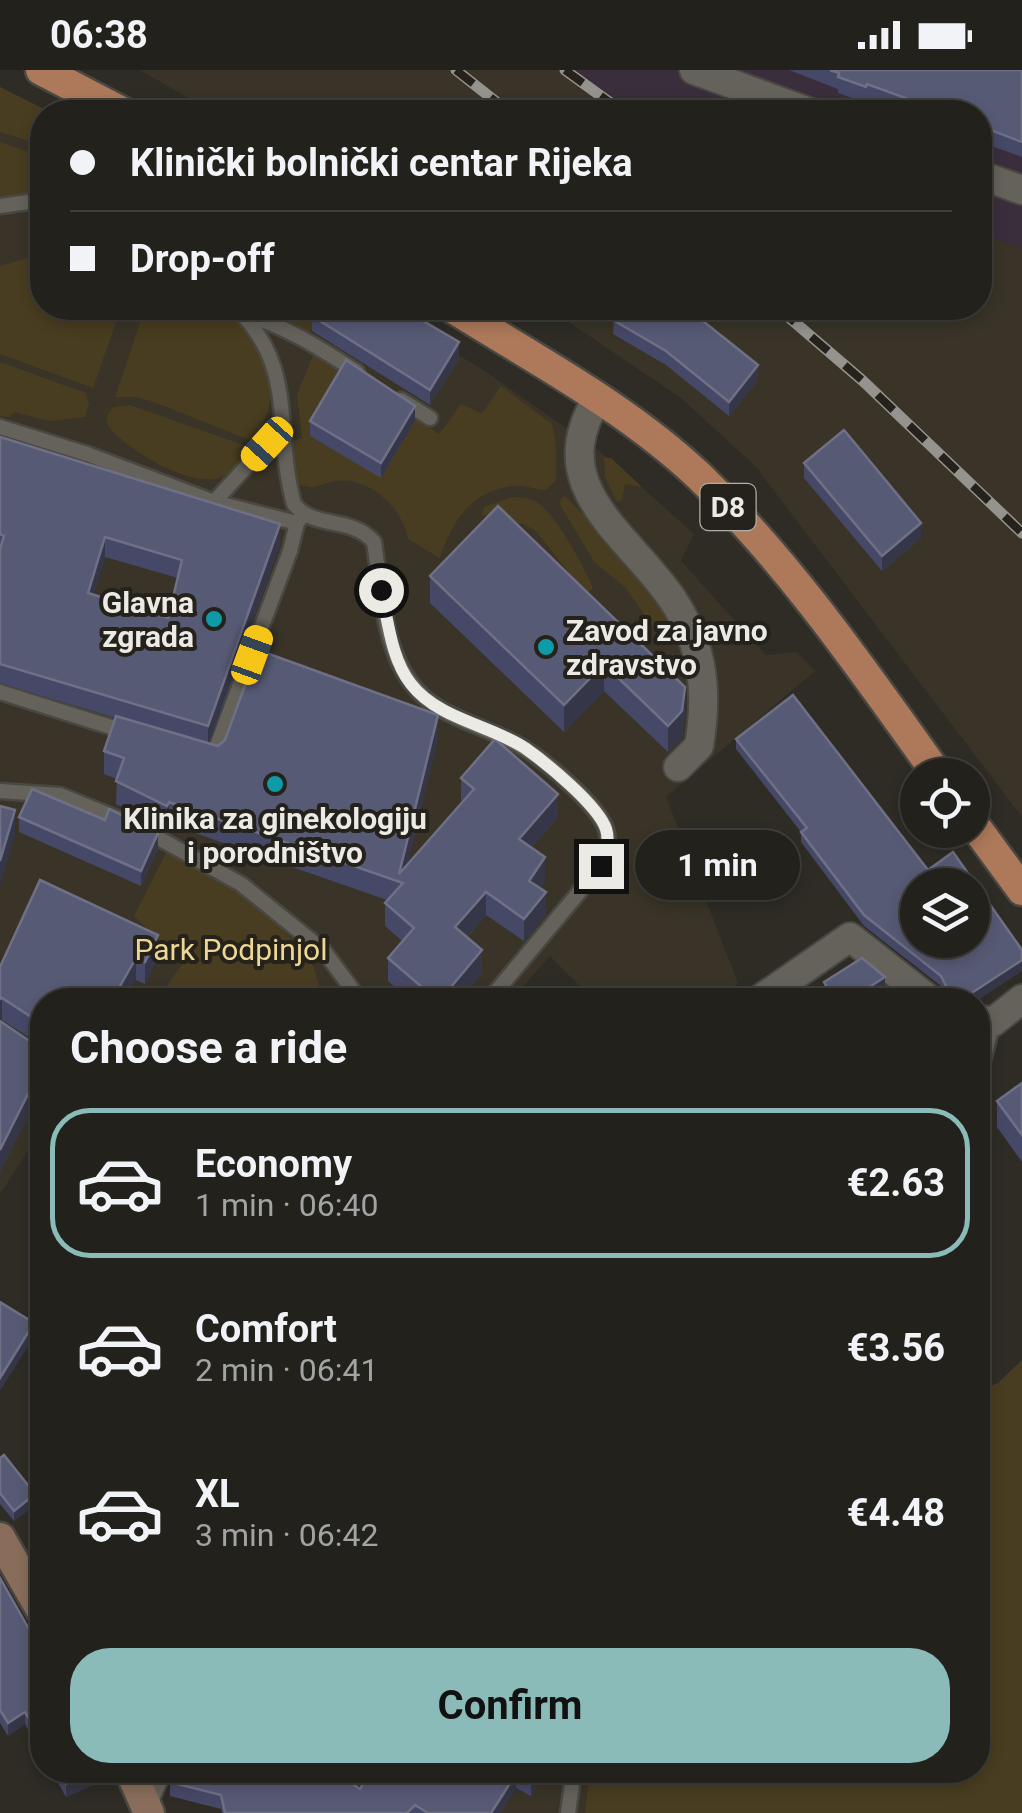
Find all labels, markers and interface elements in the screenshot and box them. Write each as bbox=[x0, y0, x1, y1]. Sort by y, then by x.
text: 06:38 bbox=[50, 13, 148, 57]
text: Klinički bolnički centar Rijeka bbox=[130, 141, 633, 185]
text: Drop-off bbox=[130, 237, 275, 281]
car bbox=[236, 412, 298, 476]
road number: D8 bbox=[700, 484, 756, 530]
route start bbox=[359, 568, 404, 613]
place label: Glavna zgrada bbox=[102, 585, 194, 654]
marker: Glavna zgrada bbox=[203, 608, 225, 630]
place label: Zavod za javno zdravstvo bbox=[566, 613, 768, 682]
car bbox=[228, 622, 276, 688]
marker: Zavod za javno zdravstvo bbox=[535, 636, 557, 658]
map controls bbox=[900, 758, 990, 958]
button: locate bbox=[900, 758, 990, 848]
marker: Klinika za ginekologiju i porodništvo bbox=[264, 773, 286, 795]
place label: Klinika za ginekologiju i porodništvo bbox=[123, 801, 427, 870]
callout: 1 min bbox=[636, 831, 801, 901]
route end bbox=[579, 844, 624, 889]
text: 1 min bbox=[677, 846, 758, 884]
button: layers bbox=[900, 868, 990, 958]
park label: Park Podpinjol bbox=[135, 932, 327, 967]
text: Choose a ride bbox=[70, 1021, 347, 1074]
icon: car bbox=[75, 1138, 165, 1228]
text: Economy bbox=[195, 1142, 352, 1186]
text: €2.63 bbox=[847, 1161, 945, 1205]
text: 1 min · 06:40 bbox=[195, 1186, 378, 1224]
icon: car bbox=[75, 1303, 165, 1393]
text: Comfort bbox=[195, 1307, 337, 1351]
text: €3.56 bbox=[847, 1326, 945, 1370]
text: 2 min · 06:41 bbox=[195, 1351, 378, 1389]
icon: car bbox=[75, 1468, 165, 1558]
text: XL bbox=[195, 1472, 240, 1516]
text: €4.48 bbox=[847, 1491, 945, 1535]
text: 3 min · 06:42 bbox=[195, 1516, 378, 1554]
button: Confirm bbox=[70, 1648, 950, 1763]

